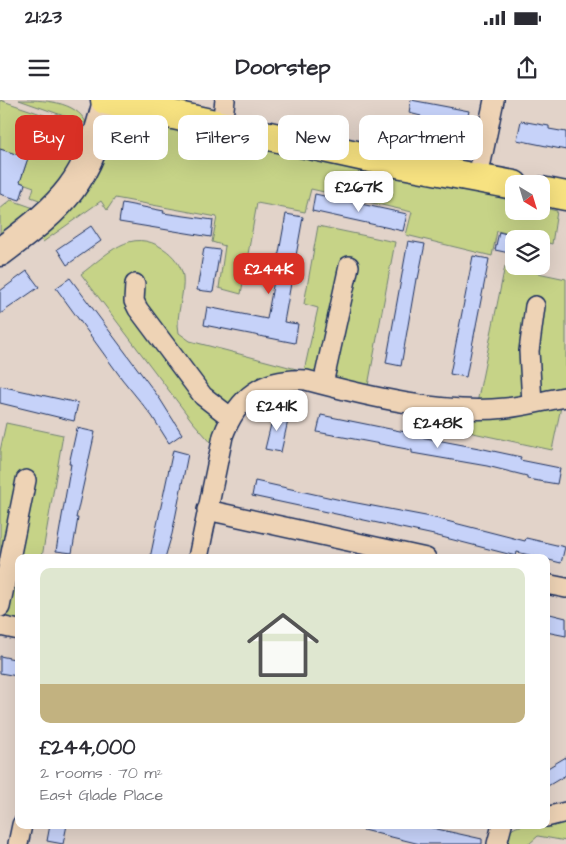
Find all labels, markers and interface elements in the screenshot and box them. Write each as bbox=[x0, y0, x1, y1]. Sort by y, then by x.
text: 21:23 bbox=[25, 4, 62, 31]
text: Doorstep bbox=[235, 52, 331, 83]
icon: menu bbox=[25, 54, 53, 82]
icon: share bbox=[513, 54, 541, 82]
chip: Buy bbox=[15, 115, 83, 160]
chip: Rent bbox=[93, 115, 168, 160]
chip: Filters bbox=[178, 115, 268, 160]
chip: New bbox=[278, 115, 349, 160]
chip: Apartment bbox=[359, 115, 483, 160]
pin: £267K bbox=[324, 170, 394, 213]
north arrow bbox=[505, 175, 550, 220]
map controls bbox=[505, 175, 550, 275]
text: £267K bbox=[335, 176, 383, 198]
button: layers bbox=[505, 230, 550, 275]
pin: £244K bbox=[234, 252, 304, 295]
text: £244K bbox=[244, 258, 294, 280]
pin: £241K bbox=[242, 390, 312, 432]
text: £241K bbox=[257, 395, 297, 417]
pin: £248K bbox=[403, 406, 473, 449]
text: £248K bbox=[414, 412, 462, 434]
icon: home bbox=[238, 600, 328, 690]
text: £244,000 bbox=[40, 733, 135, 762]
text: 2 rooms · 70 m² bbox=[40, 762, 163, 784]
text: East Glade Place bbox=[40, 784, 163, 806]

